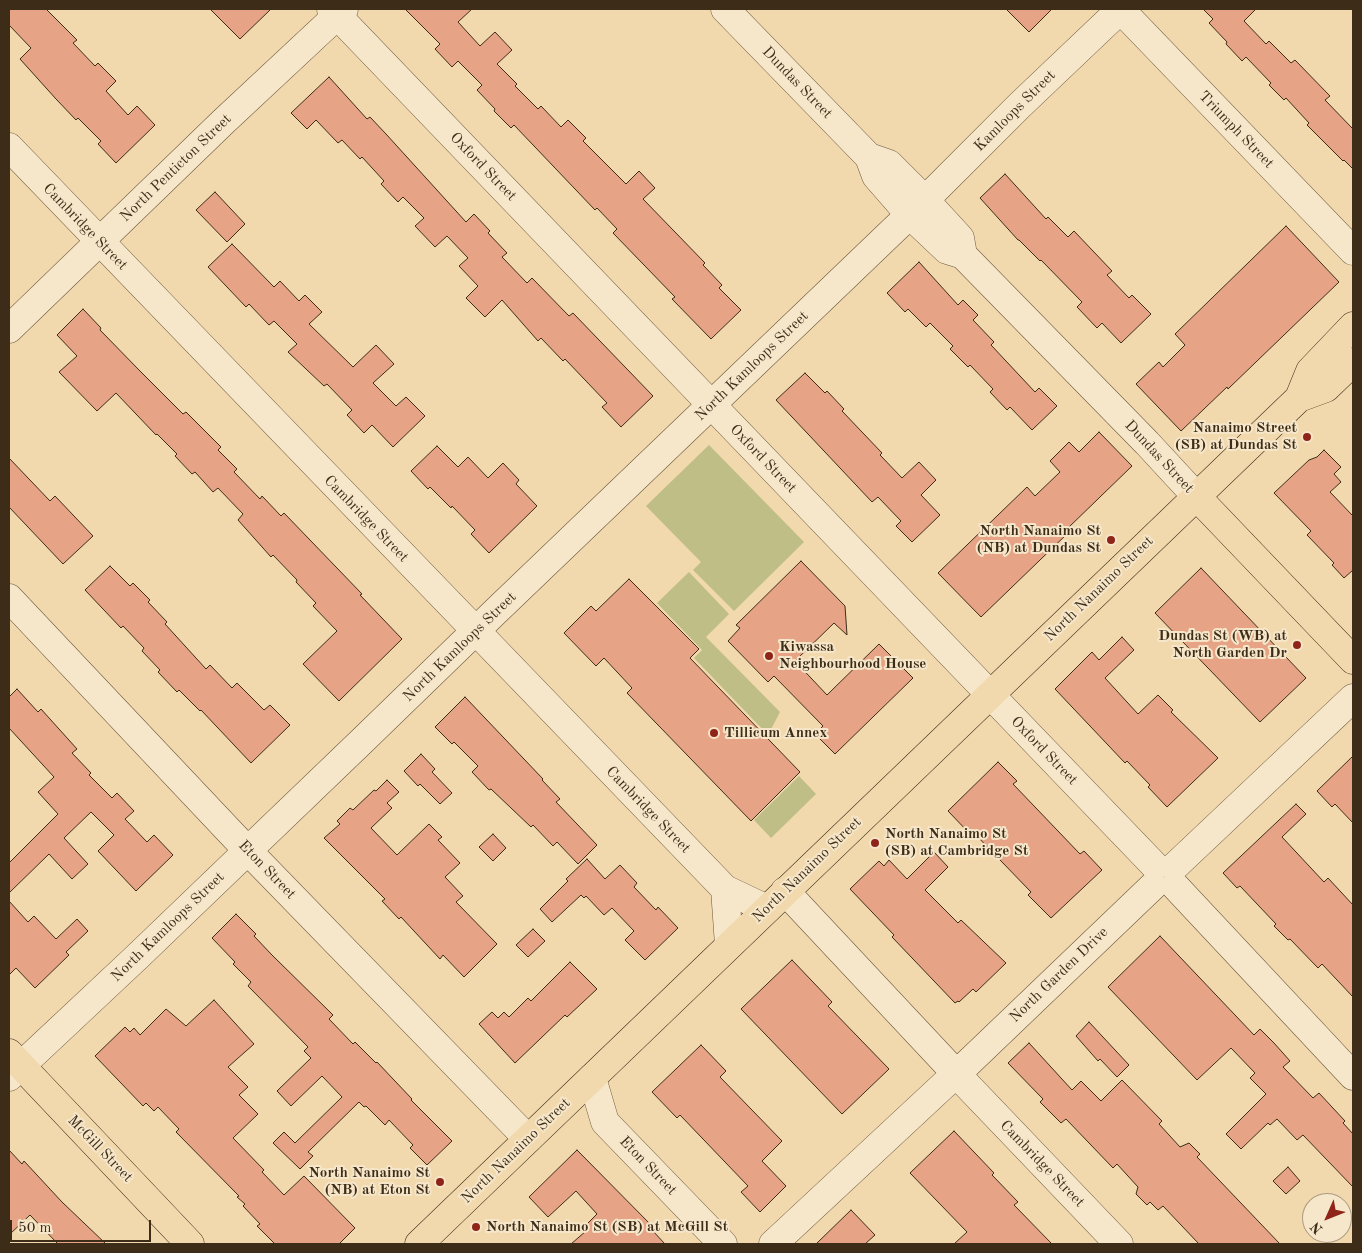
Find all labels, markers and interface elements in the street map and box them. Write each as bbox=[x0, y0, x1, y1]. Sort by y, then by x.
street label: Dundas Street bbox=[758, 43, 836, 123]
street label: Kamloops Street bbox=[971, 67, 1059, 155]
street label: Triumph Street bbox=[1195, 88, 1277, 172]
street label: North Penticton Street bbox=[117, 110, 235, 226]
street label: Oxford Street bbox=[446, 129, 520, 205]
street label: Cambridge Street bbox=[39, 180, 131, 274]
street label: North Kamloops Street bbox=[692, 307, 812, 425]
street label: Dundas Street bbox=[1121, 417, 1197, 497]
place label: Nanaimo Street (SB) at Dundas St bbox=[1175, 419, 1297, 454]
street label: Oxford Street bbox=[726, 421, 800, 497]
marker: Nanaimo Street (SB) at Dundas St bbox=[1301, 431, 1313, 443]
street label: Cambridge Street bbox=[320, 472, 412, 566]
place label: North Nanaimo St (NB) at Dundas St bbox=[977, 522, 1101, 557]
street label: North Nanaimo Street bbox=[1041, 532, 1157, 646]
marker: North Nanaimo St (NB) at Dundas St bbox=[1105, 534, 1117, 546]
street label: North Kamloops Street bbox=[400, 588, 520, 706]
place label: Dundas St (WB) at North Garden Dr bbox=[1158, 627, 1287, 662]
place label: Kiwassa Neighbourhood House bbox=[779, 638, 926, 673]
marker: Dundas St (WB) at North Garden Dr bbox=[1291, 639, 1303, 651]
marker: Kiwassa Neighbourhood House bbox=[763, 650, 775, 662]
street label: Oxford Street bbox=[1007, 713, 1081, 789]
place label: Tillicum Annex bbox=[724, 724, 827, 742]
marker: Tillicum Annex bbox=[708, 727, 720, 739]
street label: Cambridge Street bbox=[602, 763, 694, 857]
street label: North Nanaimo Street bbox=[749, 813, 865, 927]
place label: North Nanaimo St (SB) at Cambridge St bbox=[885, 825, 1028, 860]
street label: Eton Street bbox=[234, 837, 300, 903]
marker: North Nanaimo St (SB) at Cambridge St bbox=[869, 837, 881, 849]
street label: North Kamloops Street bbox=[108, 868, 228, 986]
street label: North Garden Drive bbox=[1006, 923, 1112, 1027]
street label: North Nanaimo Street bbox=[458, 1094, 574, 1208]
street label: McGill Street bbox=[64, 1112, 136, 1186]
street label: Cambridge Street bbox=[996, 1117, 1088, 1211]
street label: Eton Street bbox=[615, 1133, 681, 1199]
place label: North Nanaimo St (NB) at Eton St bbox=[308, 1164, 430, 1199]
marker: North Nanaimo St (NB) at Eton St bbox=[434, 1176, 446, 1188]
north arrow bbox=[1302, 1193, 1352, 1243]
scale bar bbox=[12, 1210, 154, 1242]
place label: North Nanaimo St (SB) at McGill St bbox=[486, 1218, 728, 1236]
text: N bbox=[1308, 1219, 1326, 1236]
text: 50 m bbox=[18, 1221, 52, 1236]
marker: North Nanaimo St (SB) at McGill St bbox=[470, 1221, 482, 1233]

